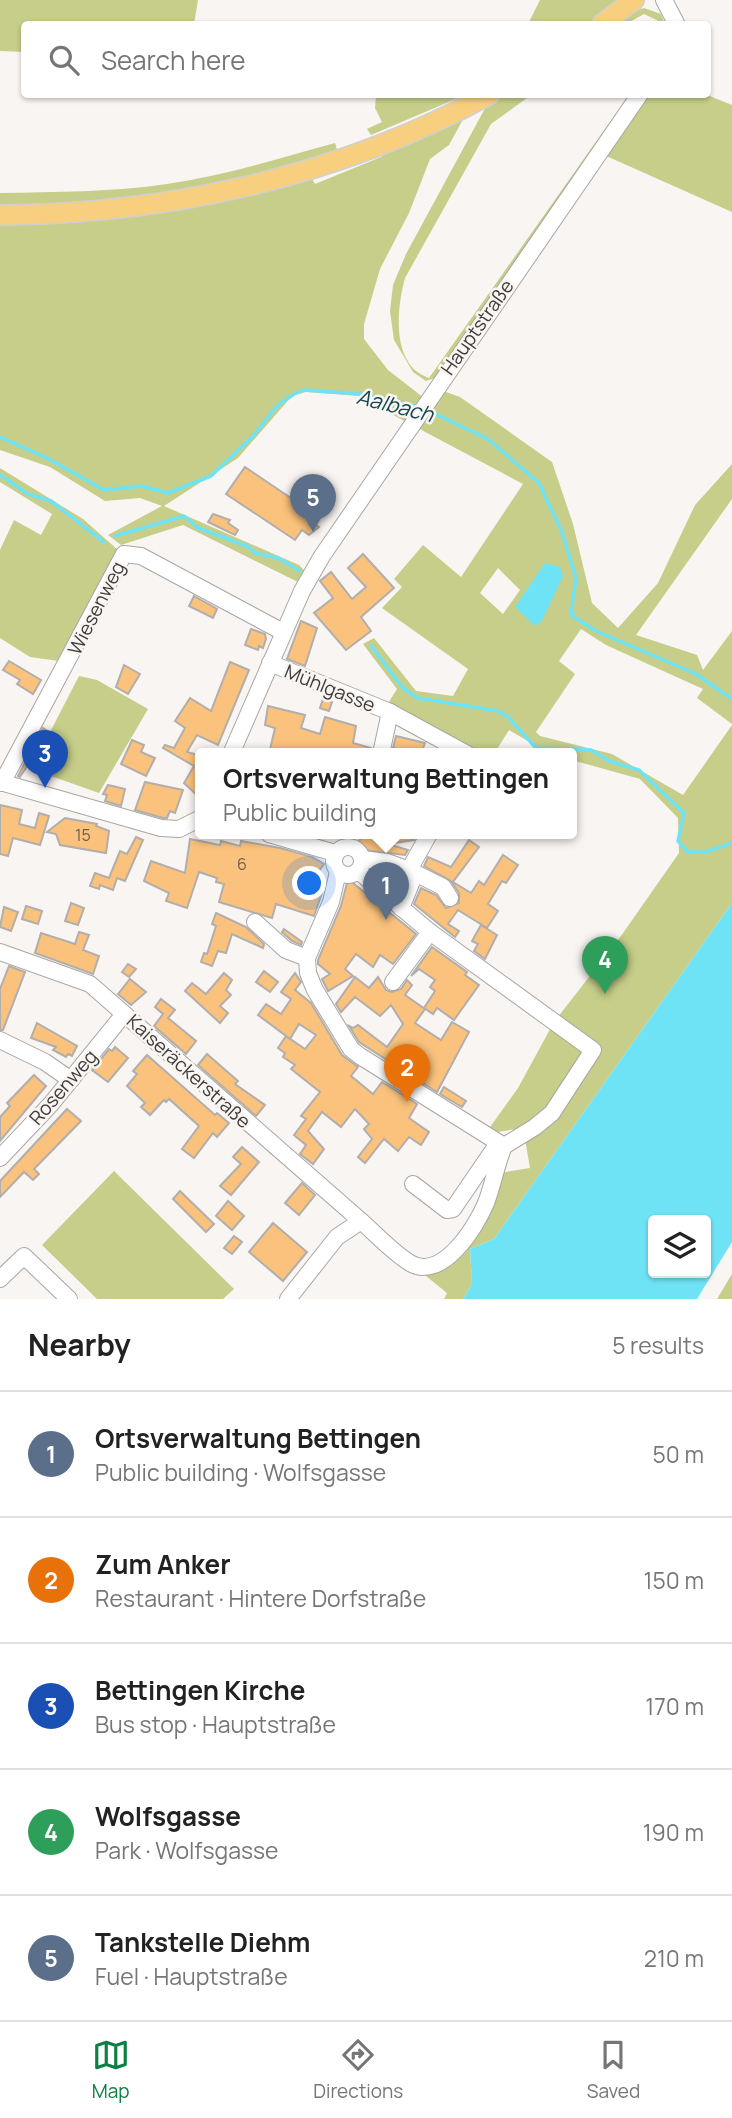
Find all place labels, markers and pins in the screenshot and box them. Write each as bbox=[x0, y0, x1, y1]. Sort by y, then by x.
pin: 5 bbox=[290, 474, 336, 532]
pin: 3 bbox=[22, 730, 68, 788]
pin: 1 bbox=[363, 862, 409, 920]
pin: 4 bbox=[582, 936, 628, 994]
pin: 2 bbox=[384, 1044, 430, 1102]

